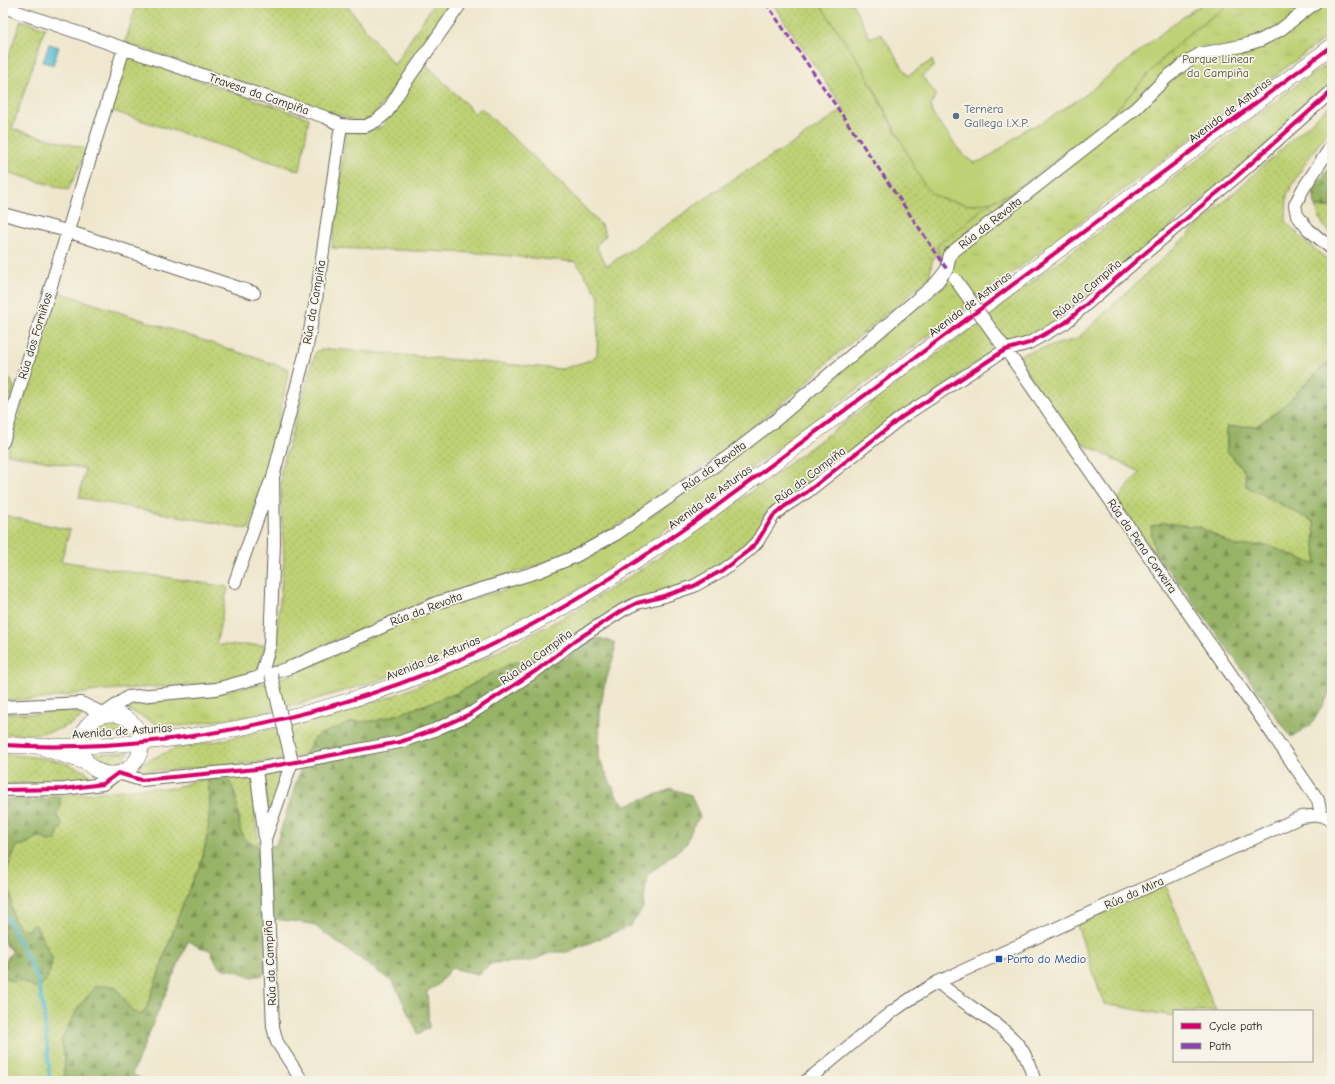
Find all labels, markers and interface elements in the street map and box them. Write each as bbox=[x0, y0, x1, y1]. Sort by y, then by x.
park label: Parque Linear da Campiña bbox=[1182, 52, 1254, 80]
street label: Travesa da Campiña bbox=[207, 70, 311, 118]
street label: Avenida de Asturias bbox=[1186, 74, 1274, 146]
place label: Ternera Gallega l.X.P. bbox=[964, 102, 1029, 130]
marker: Ternera Gallega l.X.P. bbox=[951, 111, 961, 121]
street label: Rúa da Revolta bbox=[956, 194, 1024, 252]
street label: Rúa da Campiña bbox=[1050, 256, 1124, 322]
street label: Rúa da Campiña bbox=[300, 259, 328, 345]
street label: Avenida de Asturias bbox=[926, 268, 1014, 340]
street label: Rúa dos Forniños bbox=[15, 291, 55, 381]
street label: Rúa da Revolta bbox=[679, 438, 749, 494]
street label: Rúa da Campiña bbox=[772, 444, 848, 506]
street label: Avenida de Asturias bbox=[665, 462, 755, 532]
street label: Rúa da Pena Corveira bbox=[1104, 496, 1180, 596]
street label: Rúa da Revolta bbox=[388, 589, 464, 629]
street label: Rúa da Campiña bbox=[497, 626, 575, 688]
street label: Avenida de Asturias bbox=[384, 633, 482, 683]
street label: Avenida de Asturias bbox=[72, 721, 173, 741]
street label: Rúa da Mira bbox=[1102, 874, 1166, 912]
street label: Rúa da Campiña bbox=[261, 920, 279, 1006]
place label: Porto do Medio bbox=[1007, 952, 1086, 966]
marker: Porto do Medio bbox=[994, 954, 1004, 964]
legend bbox=[1173, 1010, 1313, 1062]
text: Cycle path bbox=[1209, 1019, 1262, 1033]
text: Path bbox=[1209, 1039, 1231, 1053]

